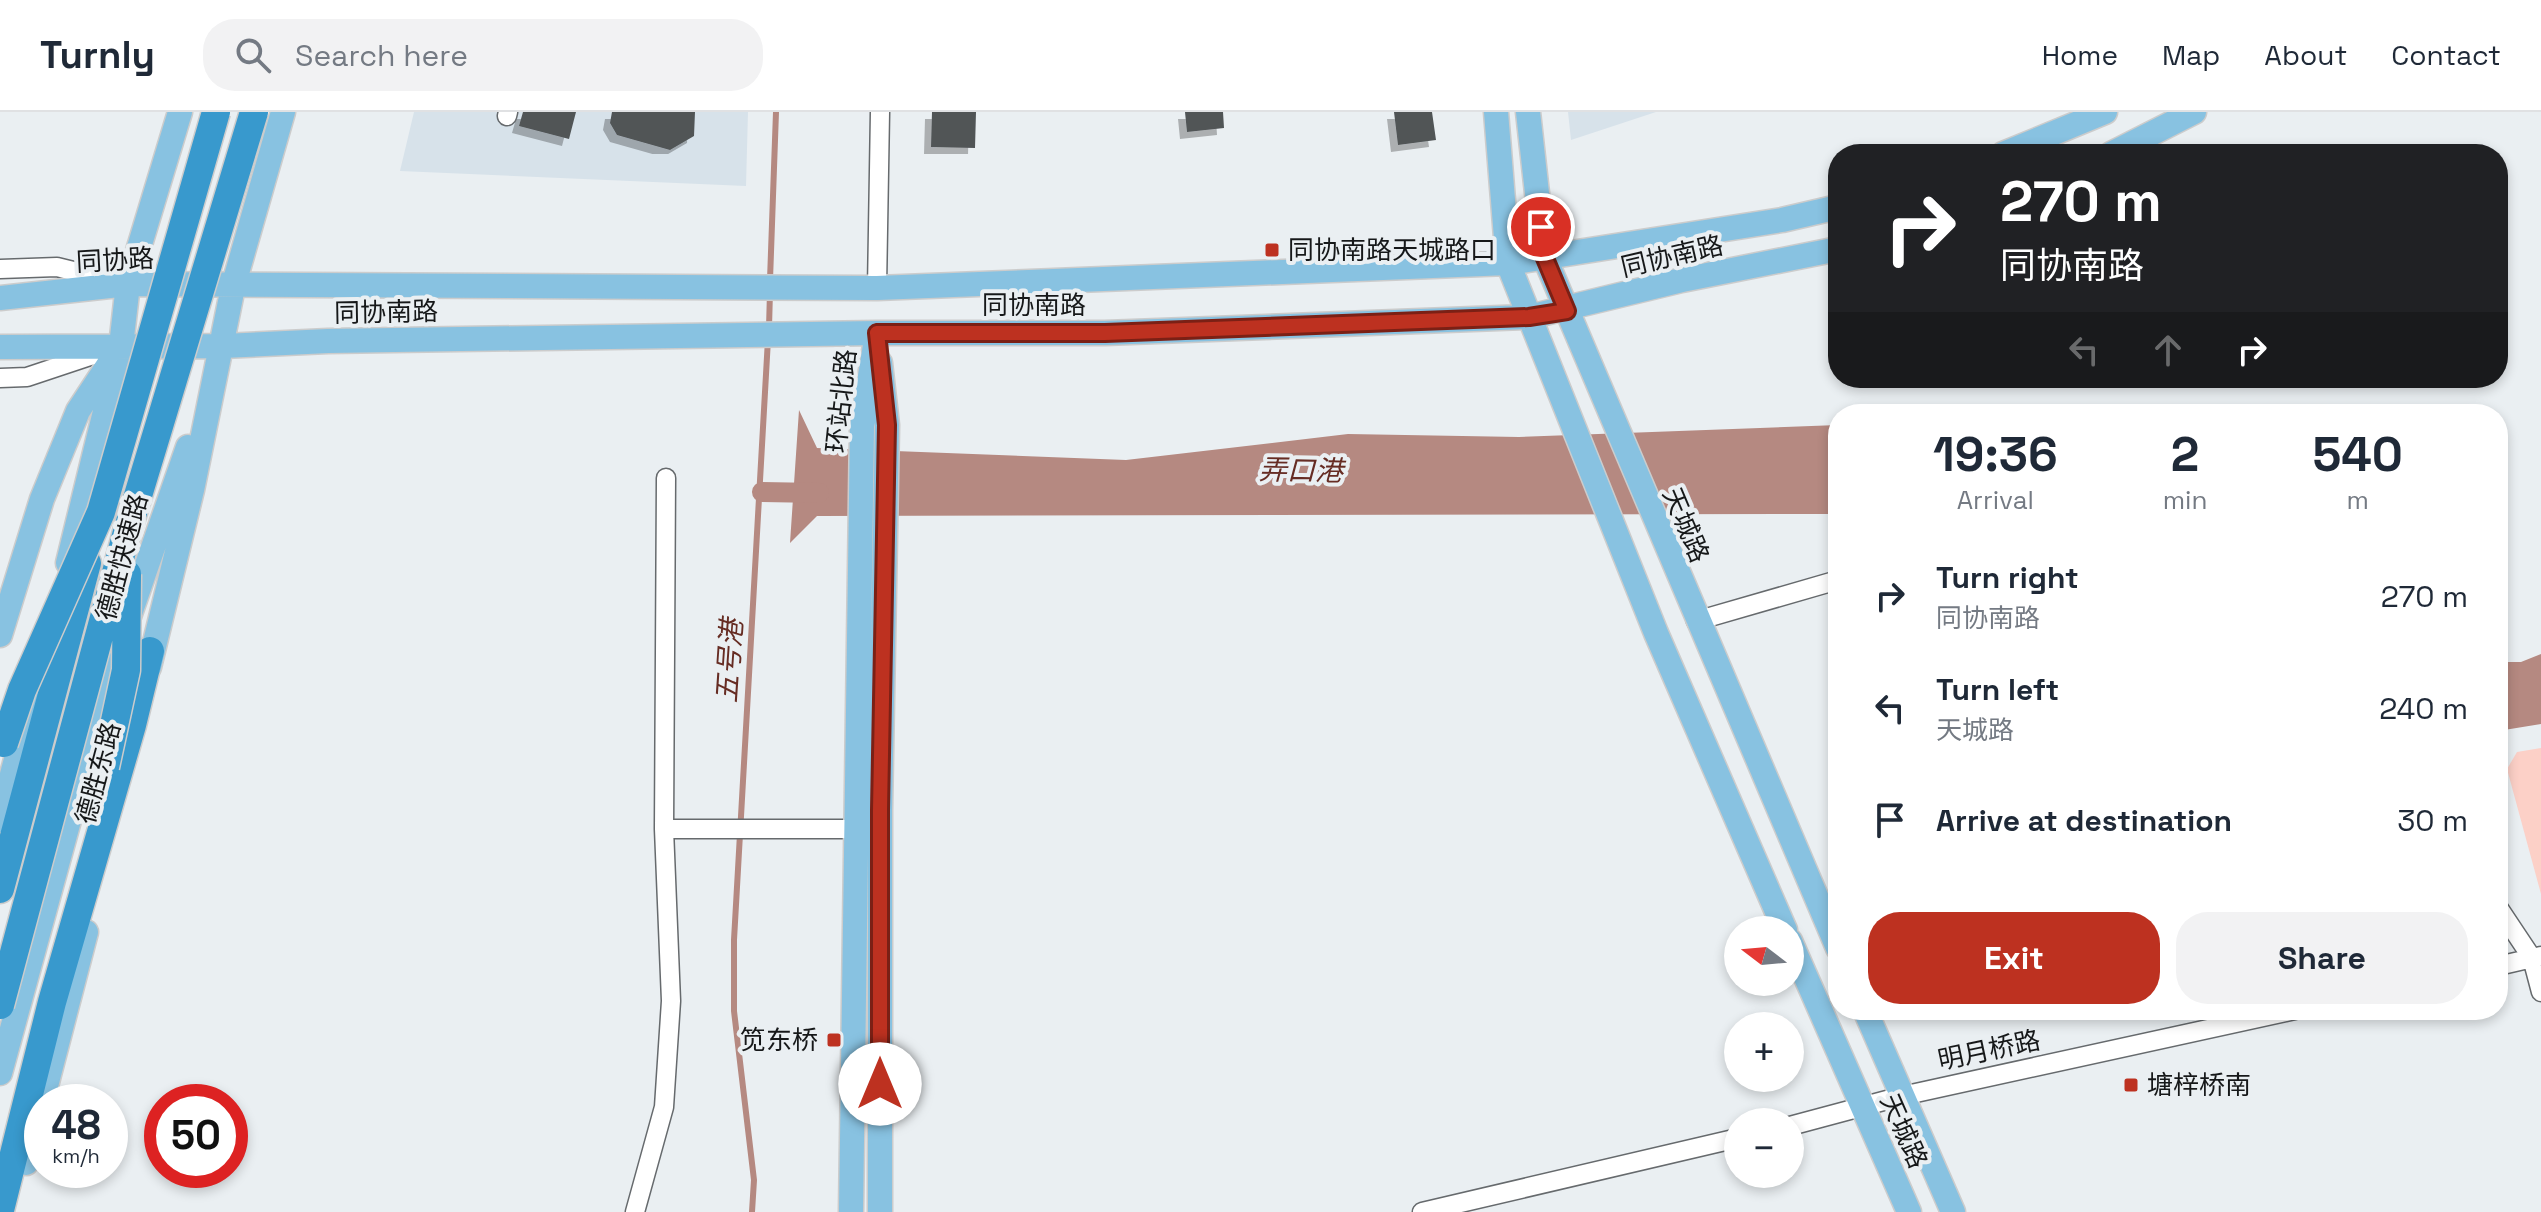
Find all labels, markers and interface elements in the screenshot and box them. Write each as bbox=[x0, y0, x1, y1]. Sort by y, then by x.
search box bbox=[203, 19, 763, 91]
text: Turnly bbox=[40, 31, 155, 79]
icon: search bbox=[231, 33, 275, 77]
text: Search here bbox=[295, 36, 468, 75]
text: Home bbox=[2042, 37, 2118, 73]
text: Map bbox=[2162, 37, 2220, 73]
text: About bbox=[2264, 37, 2347, 73]
text: Contact bbox=[2391, 37, 2501, 73]
text: 270 m bbox=[2000, 166, 2162, 237]
icon: right bbox=[1868, 176, 1972, 280]
pin bbox=[1507, 193, 1575, 261]
icon: arrive bbox=[1519, 205, 1563, 249]
street label: 同协南路 bbox=[1618, 228, 1726, 284]
place label: 同协南路天城路口 bbox=[1288, 233, 1496, 267]
street label: 同协路 bbox=[75, 241, 155, 279]
marker: 同协南路天城路口 bbox=[1263, 241, 1281, 259]
text: 同协南路 bbox=[2000, 243, 2144, 289]
street label: 同协南路 bbox=[982, 288, 1086, 322]
street label: 同协南路 bbox=[334, 294, 438, 330]
icon: left bbox=[2062, 328, 2106, 372]
icon: ahead bbox=[2146, 328, 2190, 372]
icon: right bbox=[2230, 328, 2274, 372]
street label: 环站北路 bbox=[819, 348, 863, 454]
text: 19:36 bbox=[1933, 424, 2058, 485]
text: 2 bbox=[2171, 424, 2199, 485]
text: 540 bbox=[2312, 424, 2403, 485]
water label: 弄口港 bbox=[1259, 451, 1347, 489]
street label: 天城路 bbox=[1655, 482, 1717, 568]
text: Arrival bbox=[1957, 483, 2034, 517]
text: min bbox=[2163, 483, 2207, 517]
text: m bbox=[2347, 483, 2369, 517]
street label: 德胜快速路 bbox=[89, 490, 155, 624]
text: Turn right bbox=[1936, 558, 2079, 597]
icon: right bbox=[1868, 574, 1912, 618]
text: 270 m bbox=[2381, 577, 2468, 616]
text: 同协南路 bbox=[1936, 601, 2040, 635]
water label: 五号港 bbox=[708, 614, 750, 704]
text: Turn left bbox=[1936, 670, 2059, 709]
icon: left bbox=[1868, 686, 1912, 730]
text: 240 m bbox=[2379, 689, 2468, 728]
text: 天城路 bbox=[1936, 713, 2014, 747]
street label: 德胜东路 bbox=[68, 718, 128, 828]
icon: arrive bbox=[1868, 798, 1912, 842]
text: Arrive at destination bbox=[1936, 801, 2232, 840]
text: 30 m bbox=[2397, 801, 2468, 840]
button: Exit bbox=[1868, 912, 2160, 1004]
button: Share bbox=[2176, 912, 2468, 1004]
north arrow bbox=[1724, 916, 1804, 996]
map controls bbox=[1724, 916, 1804, 1188]
button: + bbox=[1724, 1012, 1804, 1092]
place label: 笕东桥 bbox=[740, 1023, 818, 1057]
street label: 明月桥路 bbox=[1935, 1023, 2043, 1077]
marker: 笕东桥 bbox=[825, 1031, 843, 1049]
position arrow bbox=[838, 1042, 922, 1126]
place label: 塘梓桥南 bbox=[2147, 1068, 2251, 1102]
marker: 塘梓桥南 bbox=[2122, 1076, 2140, 1094]
speed limit sign: 50 bbox=[144, 1084, 248, 1188]
street label: 天城路 bbox=[1873, 1088, 1935, 1174]
text: 48 bbox=[51, 1100, 101, 1151]
button: − bbox=[1724, 1108, 1804, 1188]
text: km/h bbox=[52, 1143, 100, 1169]

